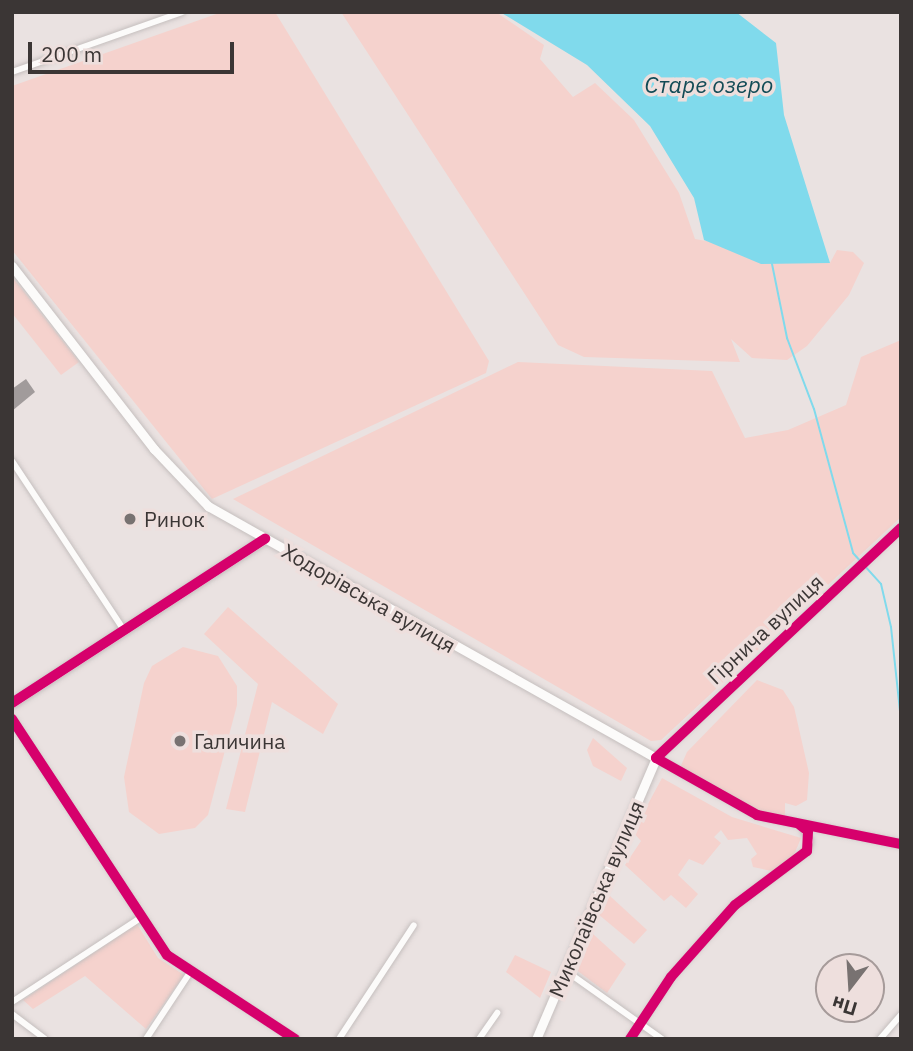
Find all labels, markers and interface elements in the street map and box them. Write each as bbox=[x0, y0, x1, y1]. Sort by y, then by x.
scale bar bbox=[32, 28, 238, 72]
text: 200 m bbox=[41, 40, 102, 68]
water label: Старе озеро bbox=[645, 70, 773, 98]
place label: Ринок bbox=[144, 506, 205, 532]
marker: Ринок bbox=[122, 511, 138, 527]
street label: Ходорівська вулиця bbox=[278, 538, 460, 658]
street label: Гірнича вулиця bbox=[702, 569, 828, 689]
place label: Галичина bbox=[194, 728, 286, 754]
marker: Галичина bbox=[172, 733, 188, 749]
street label: Миколаївська вулиця bbox=[543, 797, 649, 1001]
north arrow bbox=[815, 953, 885, 1023]
text: Пн bbox=[829, 991, 860, 1021]

